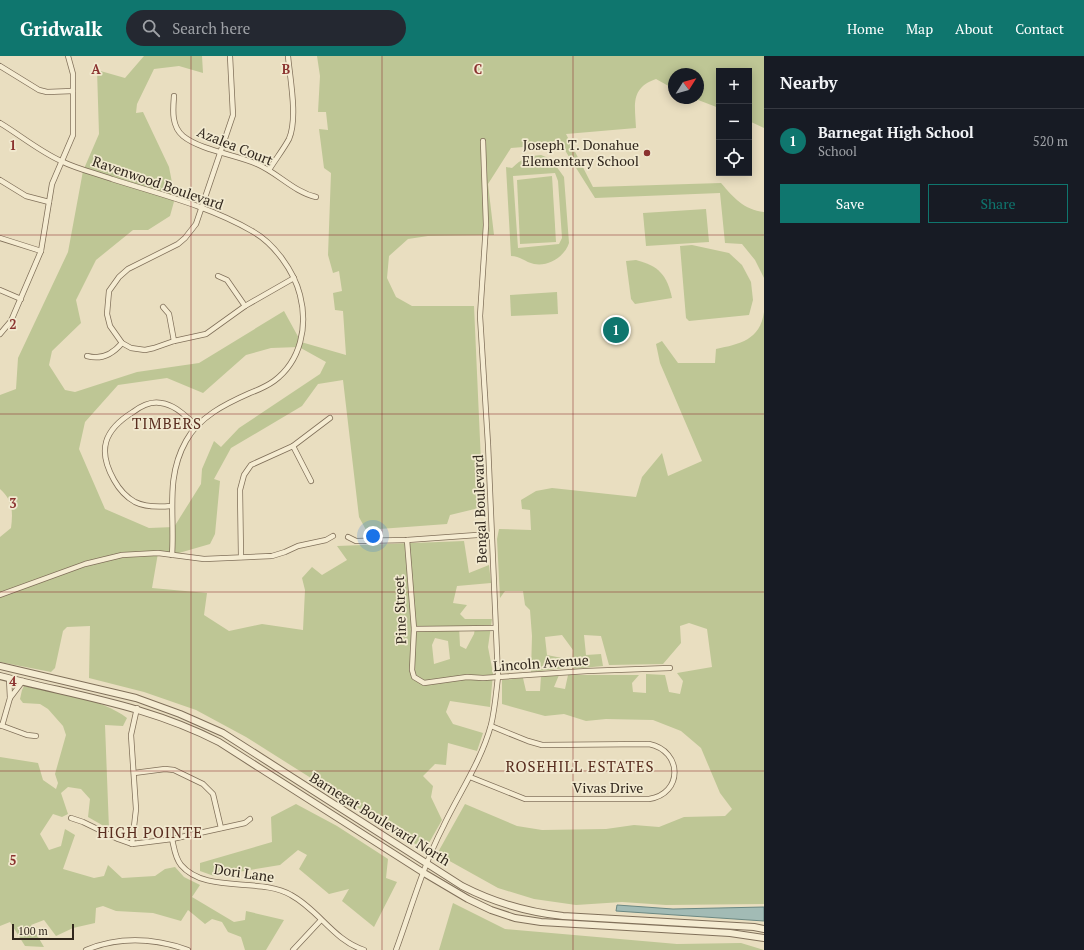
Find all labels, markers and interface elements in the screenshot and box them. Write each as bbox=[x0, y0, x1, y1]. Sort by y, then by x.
search box bbox=[126, 10, 406, 46]
text: Gridwalk bbox=[20, 16, 102, 41]
icon: search bbox=[140, 17, 162, 39]
text: Search here bbox=[172, 18, 250, 38]
text: Home bbox=[847, 19, 884, 38]
text: Map bbox=[906, 19, 933, 38]
text: About bbox=[955, 19, 993, 38]
text: Contact bbox=[1015, 19, 1064, 38]
text: A bbox=[91, 60, 101, 78]
text: B bbox=[282, 60, 290, 78]
text: C bbox=[474, 60, 482, 78]
north arrow bbox=[668, 68, 704, 104]
map controls bbox=[716, 68, 752, 176]
button: + bbox=[716, 68, 752, 104]
text: Nearby bbox=[780, 71, 838, 94]
button: − bbox=[716, 104, 752, 140]
street label: Azalea Court bbox=[194, 122, 277, 170]
text: Barnegat High School bbox=[818, 122, 974, 142]
text: 1 bbox=[789, 132, 797, 150]
text: 520 m bbox=[1033, 132, 1068, 150]
place label: Joseph T. Donahue Elementary School bbox=[522, 135, 639, 170]
text: 1 bbox=[9, 136, 17, 154]
button: locate bbox=[716, 140, 752, 176]
text: School bbox=[818, 142, 857, 160]
marker: Joseph T. Donahue Elementary School bbox=[642, 148, 652, 158]
street label: Ravenwood Boulevard bbox=[90, 151, 227, 214]
button: Save bbox=[780, 184, 920, 223]
button: Share bbox=[928, 184, 1068, 223]
text: 2 bbox=[9, 315, 17, 333]
pin: 1 bbox=[603, 315, 629, 345]
district label: TIMBERS bbox=[132, 413, 202, 433]
street label: Bengal Boulevard bbox=[468, 454, 491, 564]
text: 3 bbox=[9, 494, 17, 512]
your location bbox=[363, 526, 383, 546]
street label: Pine Street bbox=[389, 575, 410, 645]
street label: Lincoln Avenue bbox=[493, 650, 589, 675]
text: 4 bbox=[9, 672, 17, 690]
district label: ROSEHILL ESTATES bbox=[505, 756, 655, 776]
street label: Barnegat Boulevard North bbox=[306, 768, 454, 870]
street label: Vivas Drive bbox=[573, 778, 643, 797]
district label: HIGH POINTE bbox=[97, 822, 203, 842]
text: 5 bbox=[9, 851, 17, 869]
street label: Dori Lane bbox=[213, 859, 275, 886]
scale bar bbox=[12, 922, 74, 941]
text: 100 m bbox=[18, 924, 48, 938]

